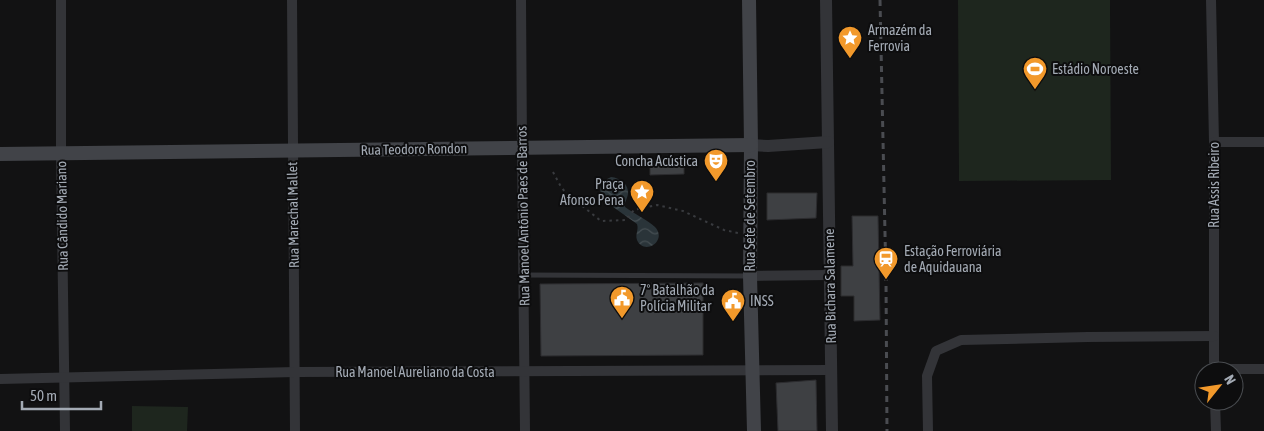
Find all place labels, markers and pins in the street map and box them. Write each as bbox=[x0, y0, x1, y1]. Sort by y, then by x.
place label: Armazém da Ferrovia bbox=[868, 22, 932, 54]
place icon: Armazém da Ferrovia bbox=[837, 25, 863, 59]
sports icon: Estádio Noroeste bbox=[1022, 56, 1048, 90]
place label: Estádio Noroeste bbox=[1052, 61, 1139, 77]
theatre icon: Concha Acústica bbox=[703, 148, 729, 182]
place label: Concha Acústica bbox=[615, 153, 698, 169]
place label: Praça Afonso Pena bbox=[560, 176, 624, 208]
place icon: Praça Afonso Pena bbox=[629, 179, 655, 213]
place label: Estação Ferroviária de Aquidauana bbox=[904, 243, 1001, 275]
station icon: Estação Ferroviária de Aquidauana bbox=[873, 246, 899, 280]
place label: 7° Batalhão da Polícia Militar bbox=[640, 282, 715, 314]
public building icon: 7° Batalhão da Polícia Militar bbox=[609, 285, 635, 319]
public building icon: INSS bbox=[720, 288, 746, 322]
place label: INSS bbox=[750, 293, 774, 309]

